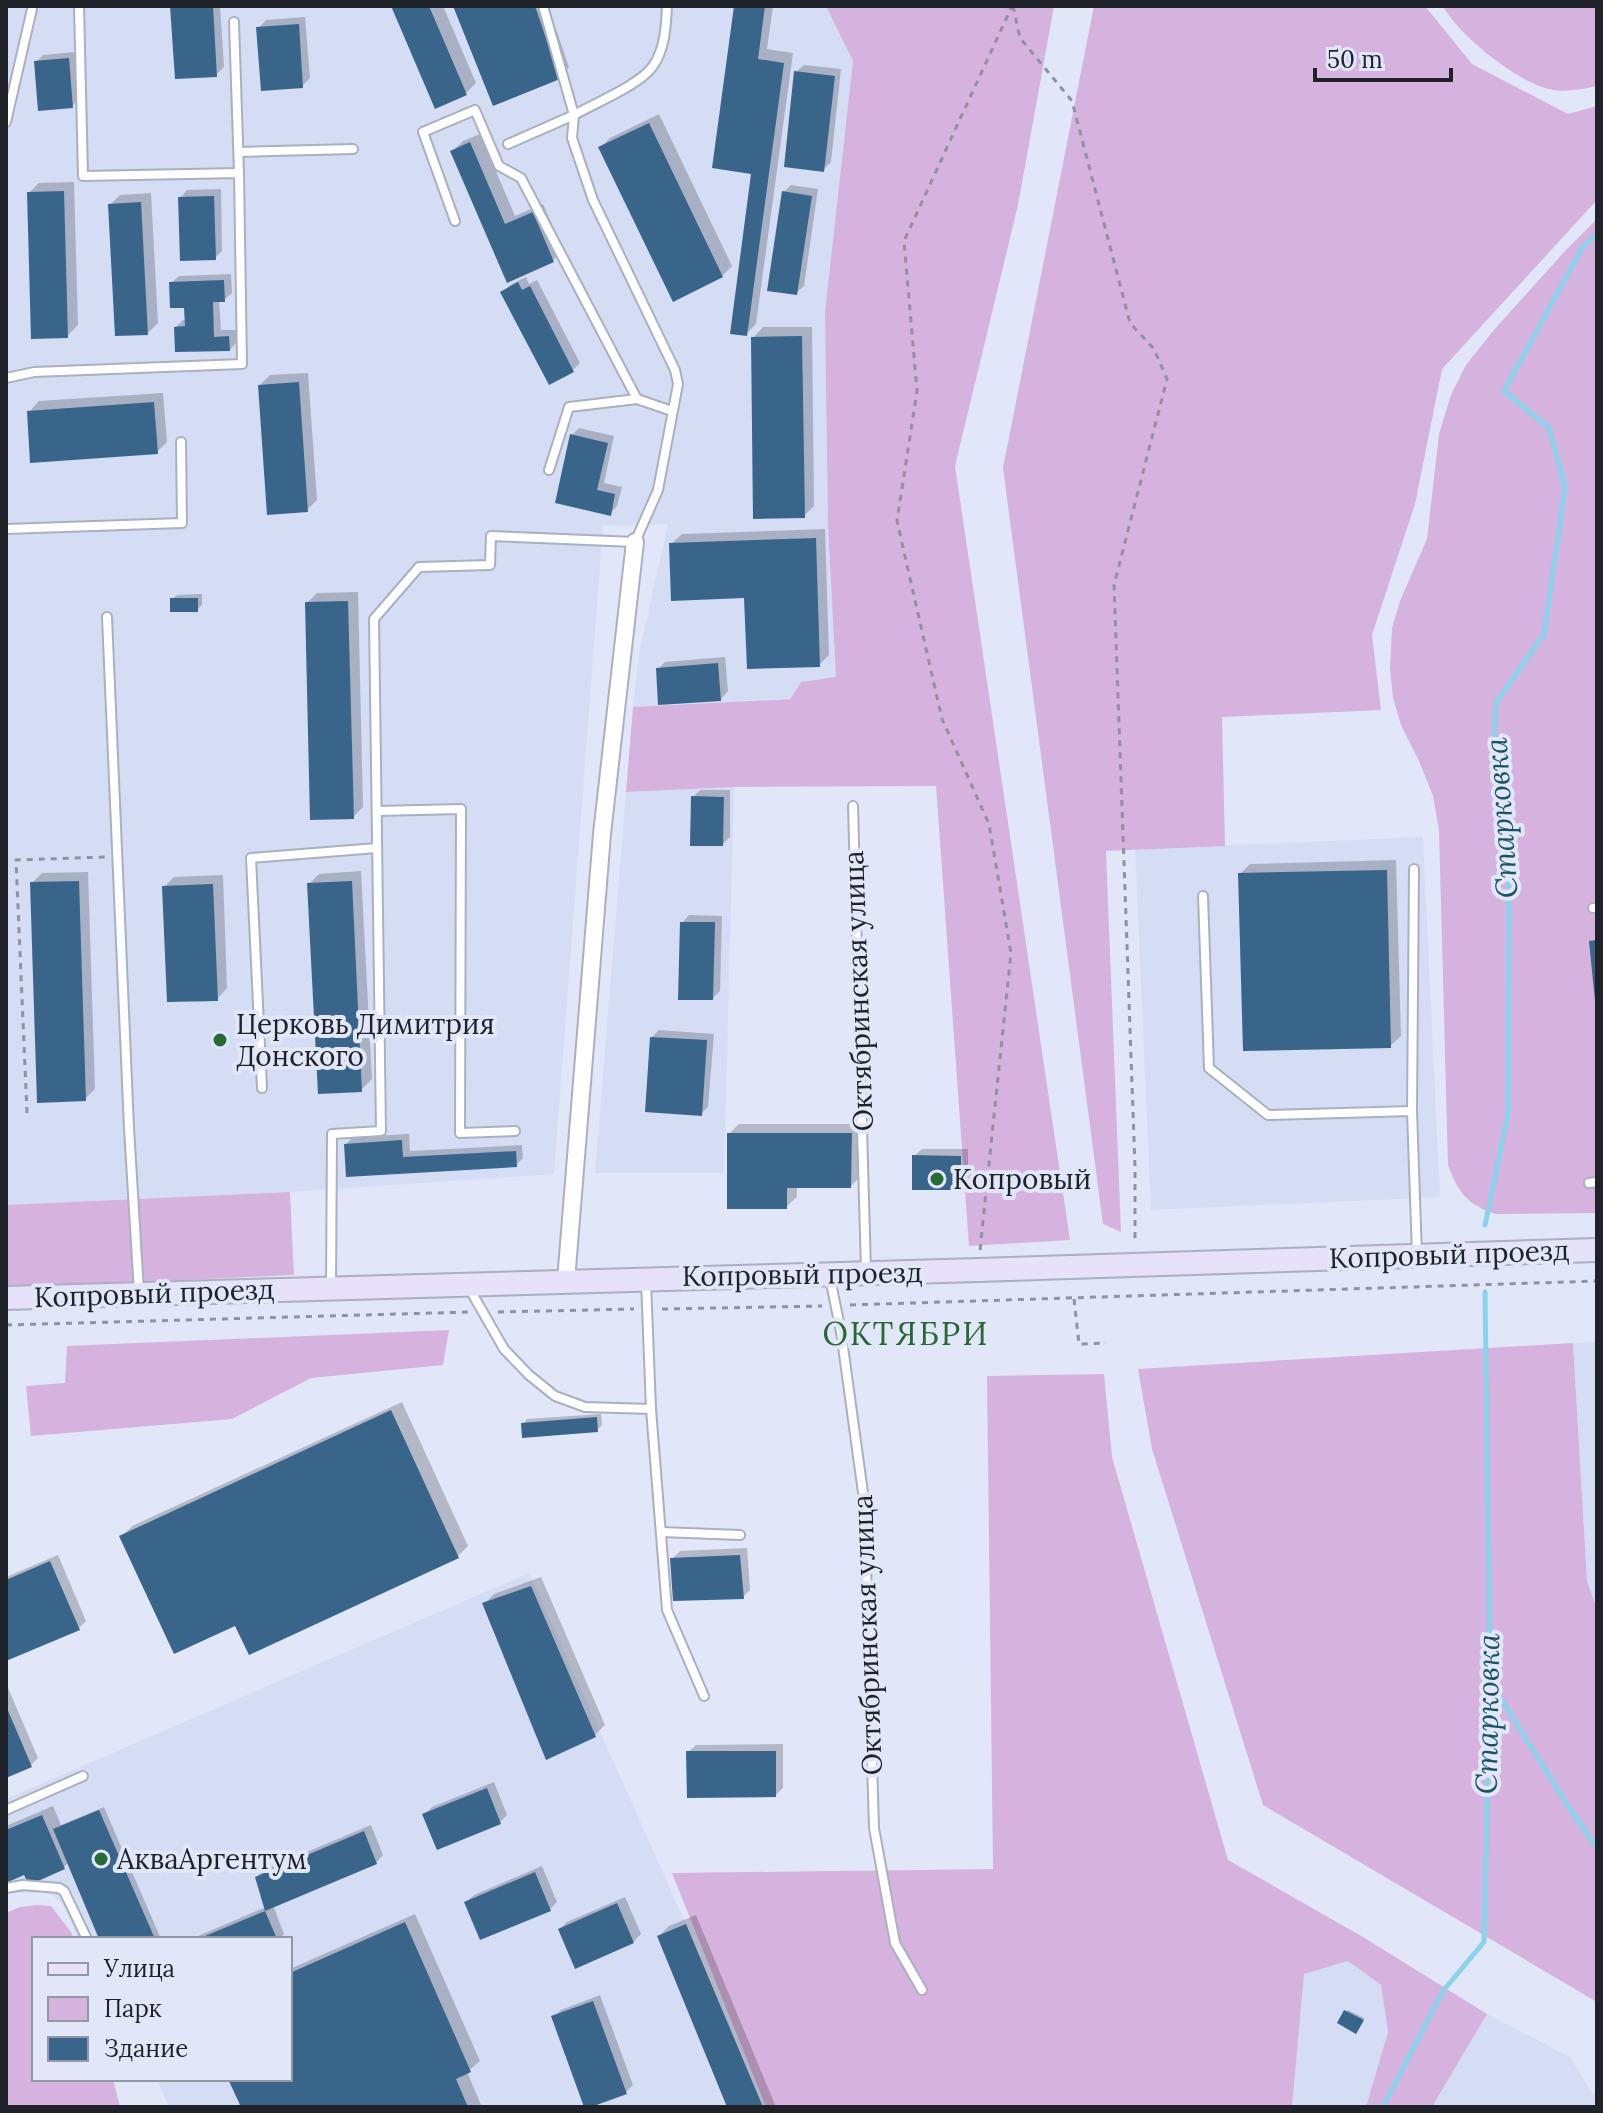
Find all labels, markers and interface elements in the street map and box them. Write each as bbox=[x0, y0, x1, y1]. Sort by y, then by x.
scale bar bbox=[1315, 32, 1451, 82]
text: 50 m bbox=[1327, 44, 1383, 75]
water label: Старковка bbox=[1476, 736, 1526, 900]
street label: Октябринская улица bbox=[835, 850, 881, 1132]
place label: Церковь Димитрия Донского bbox=[236, 1006, 495, 1074]
marker: Церковь Димитрия Донского bbox=[211, 1031, 229, 1049]
place label: Копровый bbox=[953, 1161, 1091, 1197]
marker: Копровый bbox=[928, 1170, 946, 1188]
street label: Копровый проезд bbox=[1328, 1232, 1570, 1276]
street label: Копровый проезд bbox=[681, 1254, 923, 1294]
street label: Копровый проезд bbox=[33, 1271, 275, 1315]
district label: ОКТЯБРИ bbox=[823, 1313, 989, 1354]
street label: Октябринская улица bbox=[844, 1494, 890, 1776]
water label: Старковка bbox=[1467, 1633, 1507, 1795]
place label: АкваАргентум bbox=[116, 1841, 307, 1877]
marker: АкваАргентум bbox=[92, 1850, 110, 1868]
legend bbox=[32, 1937, 292, 2081]
text: Улица bbox=[103, 1953, 175, 1984]
text: Парк bbox=[104, 1993, 162, 2024]
text: Здание bbox=[104, 2033, 188, 2064]

